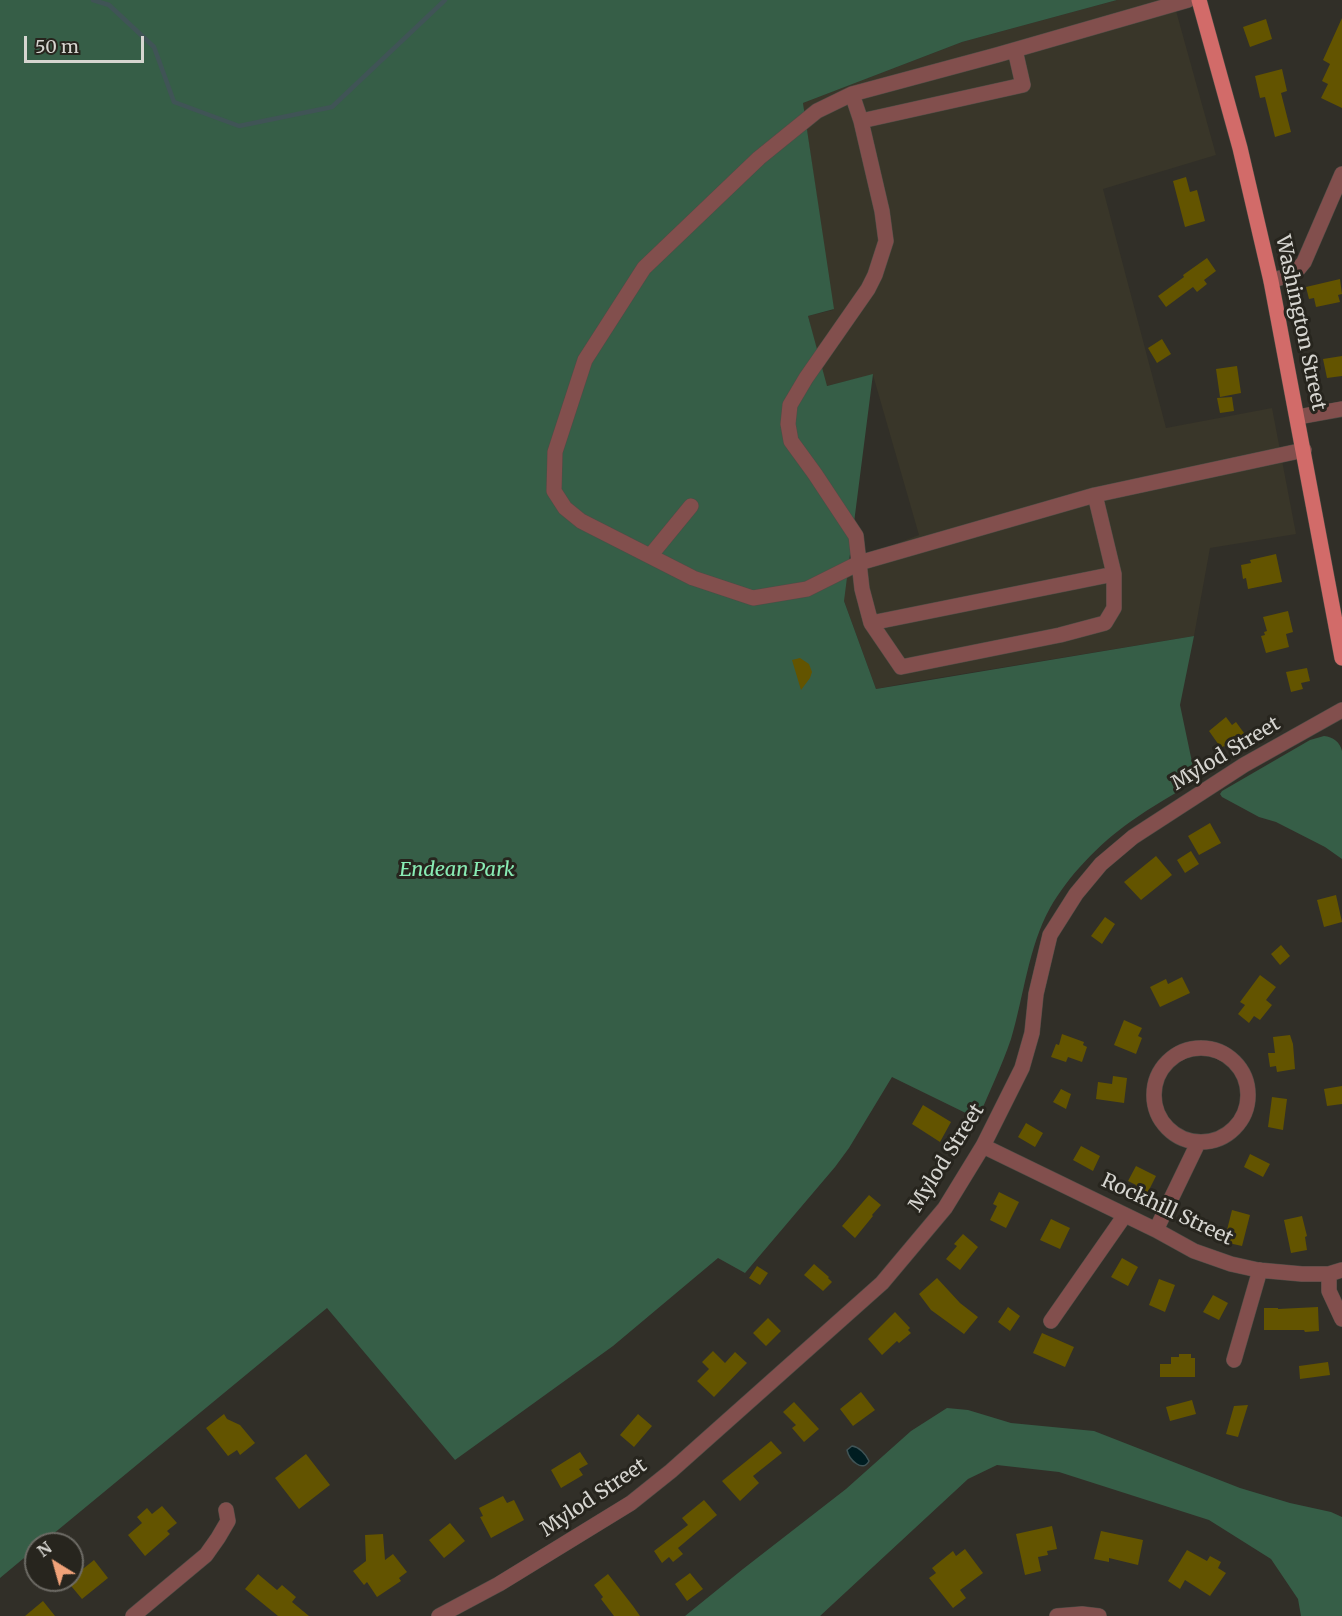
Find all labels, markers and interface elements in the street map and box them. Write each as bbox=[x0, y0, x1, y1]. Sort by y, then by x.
scale bar bbox=[27, 24, 147, 62]
text: 50 m bbox=[35, 35, 79, 58]
street label: Washington Street bbox=[1270, 233, 1330, 413]
street label: Mylod Street bbox=[1167, 712, 1285, 796]
park label: Endean Park bbox=[399, 858, 515, 882]
street label: Mylod Street bbox=[904, 1100, 990, 1216]
street label: Rockhill Street bbox=[1097, 1169, 1237, 1251]
street label: Mylod Street bbox=[537, 1454, 651, 1542]
north arrow bbox=[24, 1532, 84, 1592]
text: N bbox=[33, 1537, 55, 1561]

